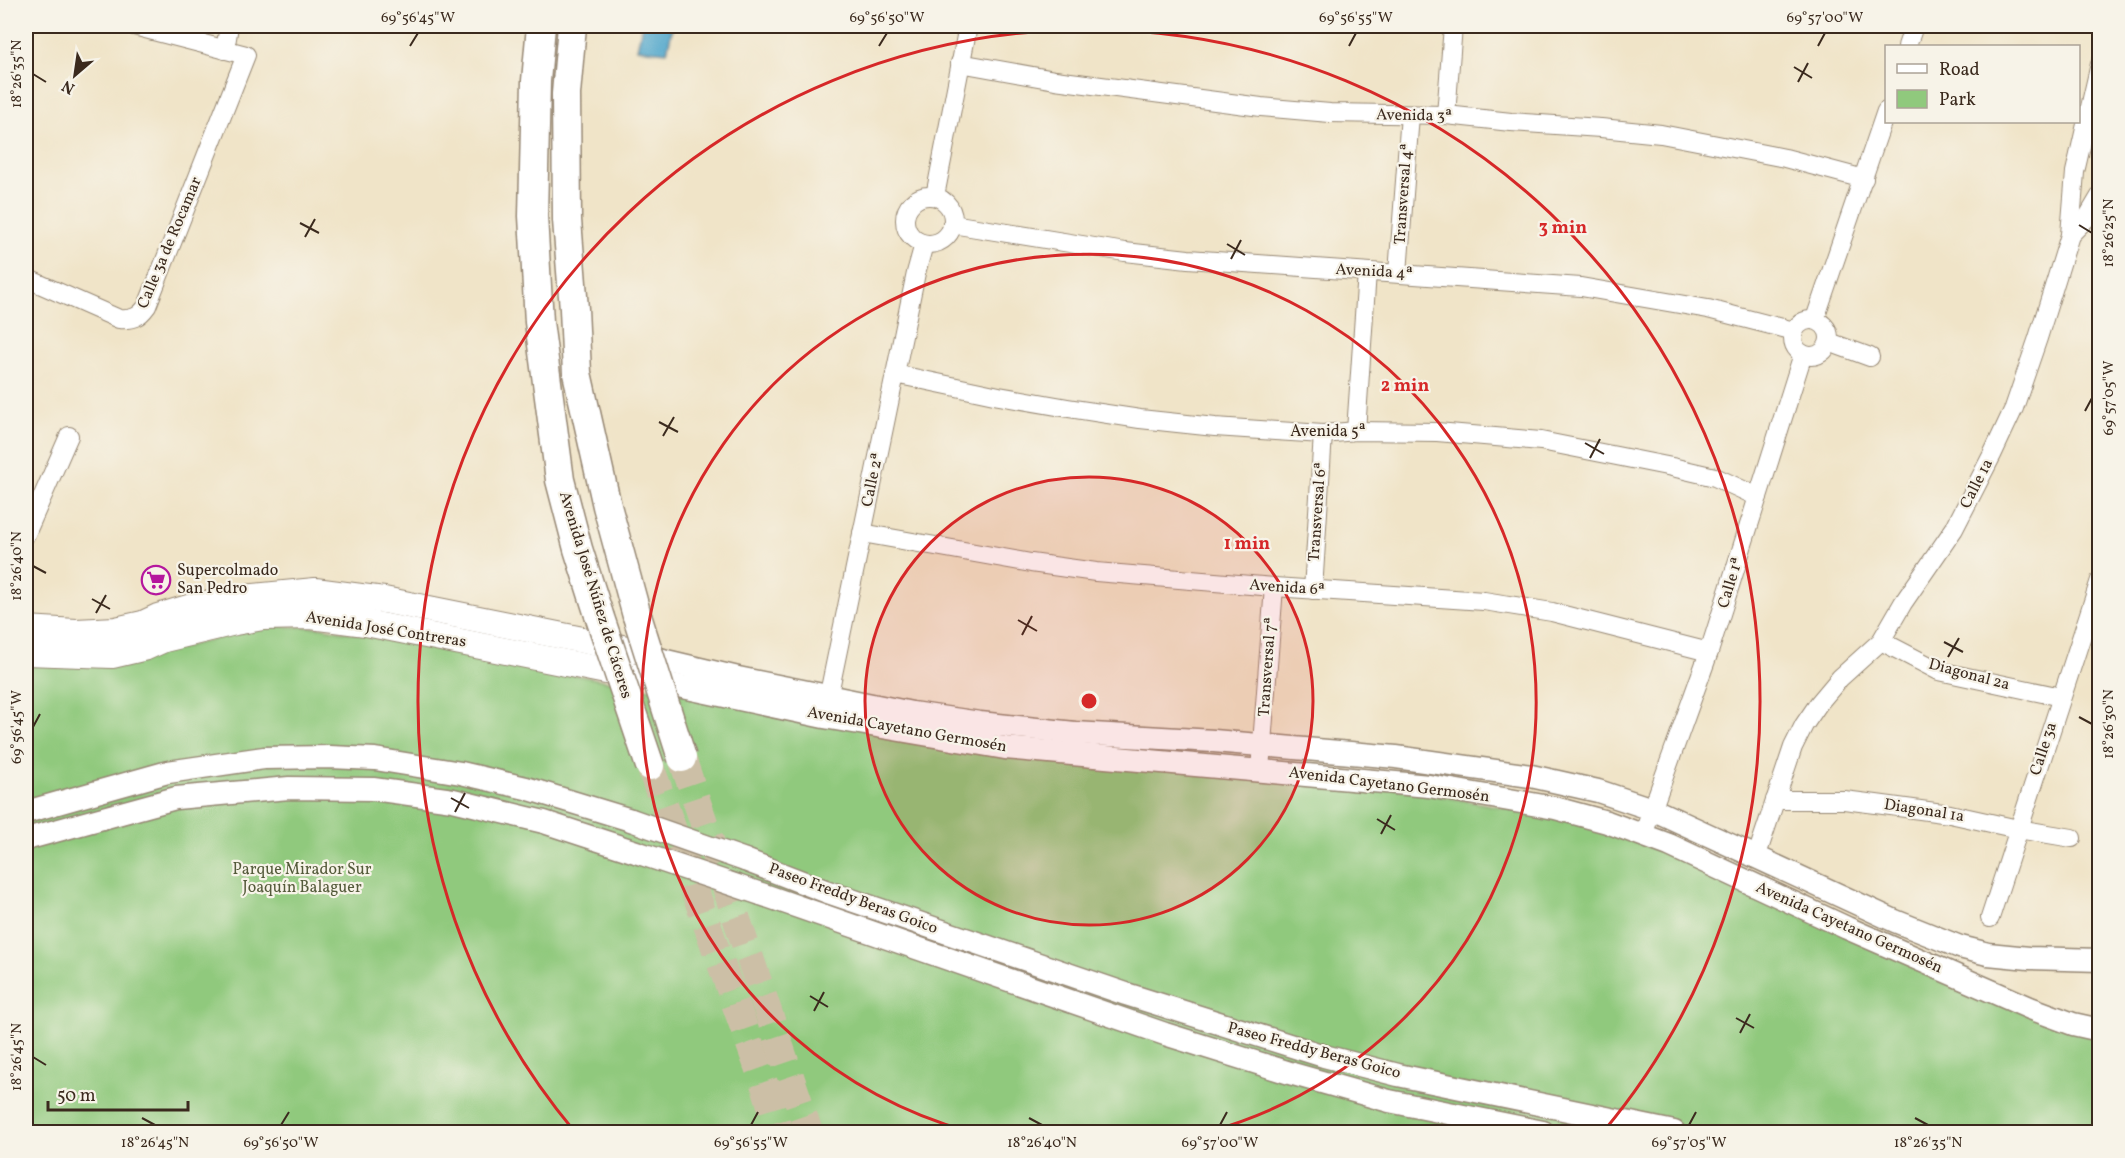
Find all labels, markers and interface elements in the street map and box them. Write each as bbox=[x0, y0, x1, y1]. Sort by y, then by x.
text: 69°56'45"W bbox=[381, 8, 455, 29]
text: 69°56'50"W bbox=[849, 8, 925, 29]
text: 69°56'55"W bbox=[1319, 8, 1393, 29]
text: 69°57'00"W bbox=[1787, 8, 1863, 29]
text: 18°26'35"N bbox=[7, 40, 28, 108]
north arrow bbox=[45, 45, 105, 105]
legend bbox=[1885, 45, 2080, 123]
text: Road bbox=[1939, 58, 1980, 83]
text: N bbox=[58, 74, 79, 99]
text: Park bbox=[1939, 88, 1976, 113]
street label: Avenida 3ª bbox=[1376, 104, 1452, 128]
street label: Transversal 4ª bbox=[1389, 143, 1419, 245]
street label: Calle 3a de Rocamar bbox=[132, 174, 208, 312]
text: 18°26'25"N bbox=[2099, 199, 2120, 267]
text: 3 min bbox=[1539, 216, 1587, 241]
street label: Avenida 4ª bbox=[1335, 259, 1413, 285]
text: 69°57'05"W bbox=[2099, 361, 2120, 435]
text: 2 min bbox=[1381, 374, 1429, 399]
street label: Avenida 5ª bbox=[1290, 421, 1366, 443]
street label: Calle 2ª bbox=[857, 451, 889, 509]
street label: Calle 1a bbox=[1955, 455, 1999, 513]
street label: Transversal 6ª bbox=[1304, 461, 1332, 563]
street label: Avenida José Núñez de Cáceres bbox=[553, 489, 637, 701]
text: 18°26'40"N bbox=[7, 531, 28, 601]
text: 1 min bbox=[1224, 532, 1270, 557]
street label: Calle 1ª bbox=[1713, 555, 1749, 611]
place label: Supercolmado San Pedro bbox=[177, 560, 278, 600]
supermarket icon: Supercolmado San Pedro bbox=[140, 564, 172, 596]
street label: Avenida 6ª bbox=[1248, 574, 1326, 602]
street label: Avenida José Contreras bbox=[304, 606, 468, 654]
street label: Transversal 7ª bbox=[1254, 617, 1282, 717]
street label: Diagonal 2a bbox=[1926, 654, 2012, 696]
text: 18°26'30"N bbox=[2099, 689, 2120, 759]
text: 69°56'45"W bbox=[7, 690, 28, 764]
centre of rings bbox=[1079, 691, 1099, 711]
street label: Avenida Cayetano Germosén bbox=[806, 702, 1008, 758]
street label: Calle 3a bbox=[2025, 719, 2063, 779]
street label: Avenida Cayetano Germosén bbox=[1287, 762, 1491, 808]
street label: Diagonal 1a bbox=[1882, 794, 1966, 828]
street label: Paseo Freddy Beras Goico bbox=[765, 858, 941, 940]
park label: Parque Mirador Sur Joaquín Balaguer bbox=[233, 859, 372, 899]
street label: Avenida Cayetano Germosén bbox=[1752, 877, 1946, 979]
street label: Paseo Freddy Beras Goico bbox=[1225, 1017, 1403, 1085]
text: 18°26'45"N bbox=[7, 1023, 28, 1091]
scale bar bbox=[48, 1074, 188, 1112]
text: 50 m bbox=[57, 1084, 96, 1109]
text: 18°26'45"N bbox=[121, 1133, 189, 1154]
text: 69°56'50"W bbox=[243, 1133, 319, 1154]
text: 69°56'55"W bbox=[714, 1133, 788, 1154]
text: 18°26'40"N bbox=[1007, 1133, 1077, 1154]
text: 69°57'00"W bbox=[1182, 1133, 1258, 1154]
text: 69°57'05"W bbox=[1652, 1133, 1726, 1154]
text: 18°26'35"N bbox=[1894, 1133, 1962, 1154]

